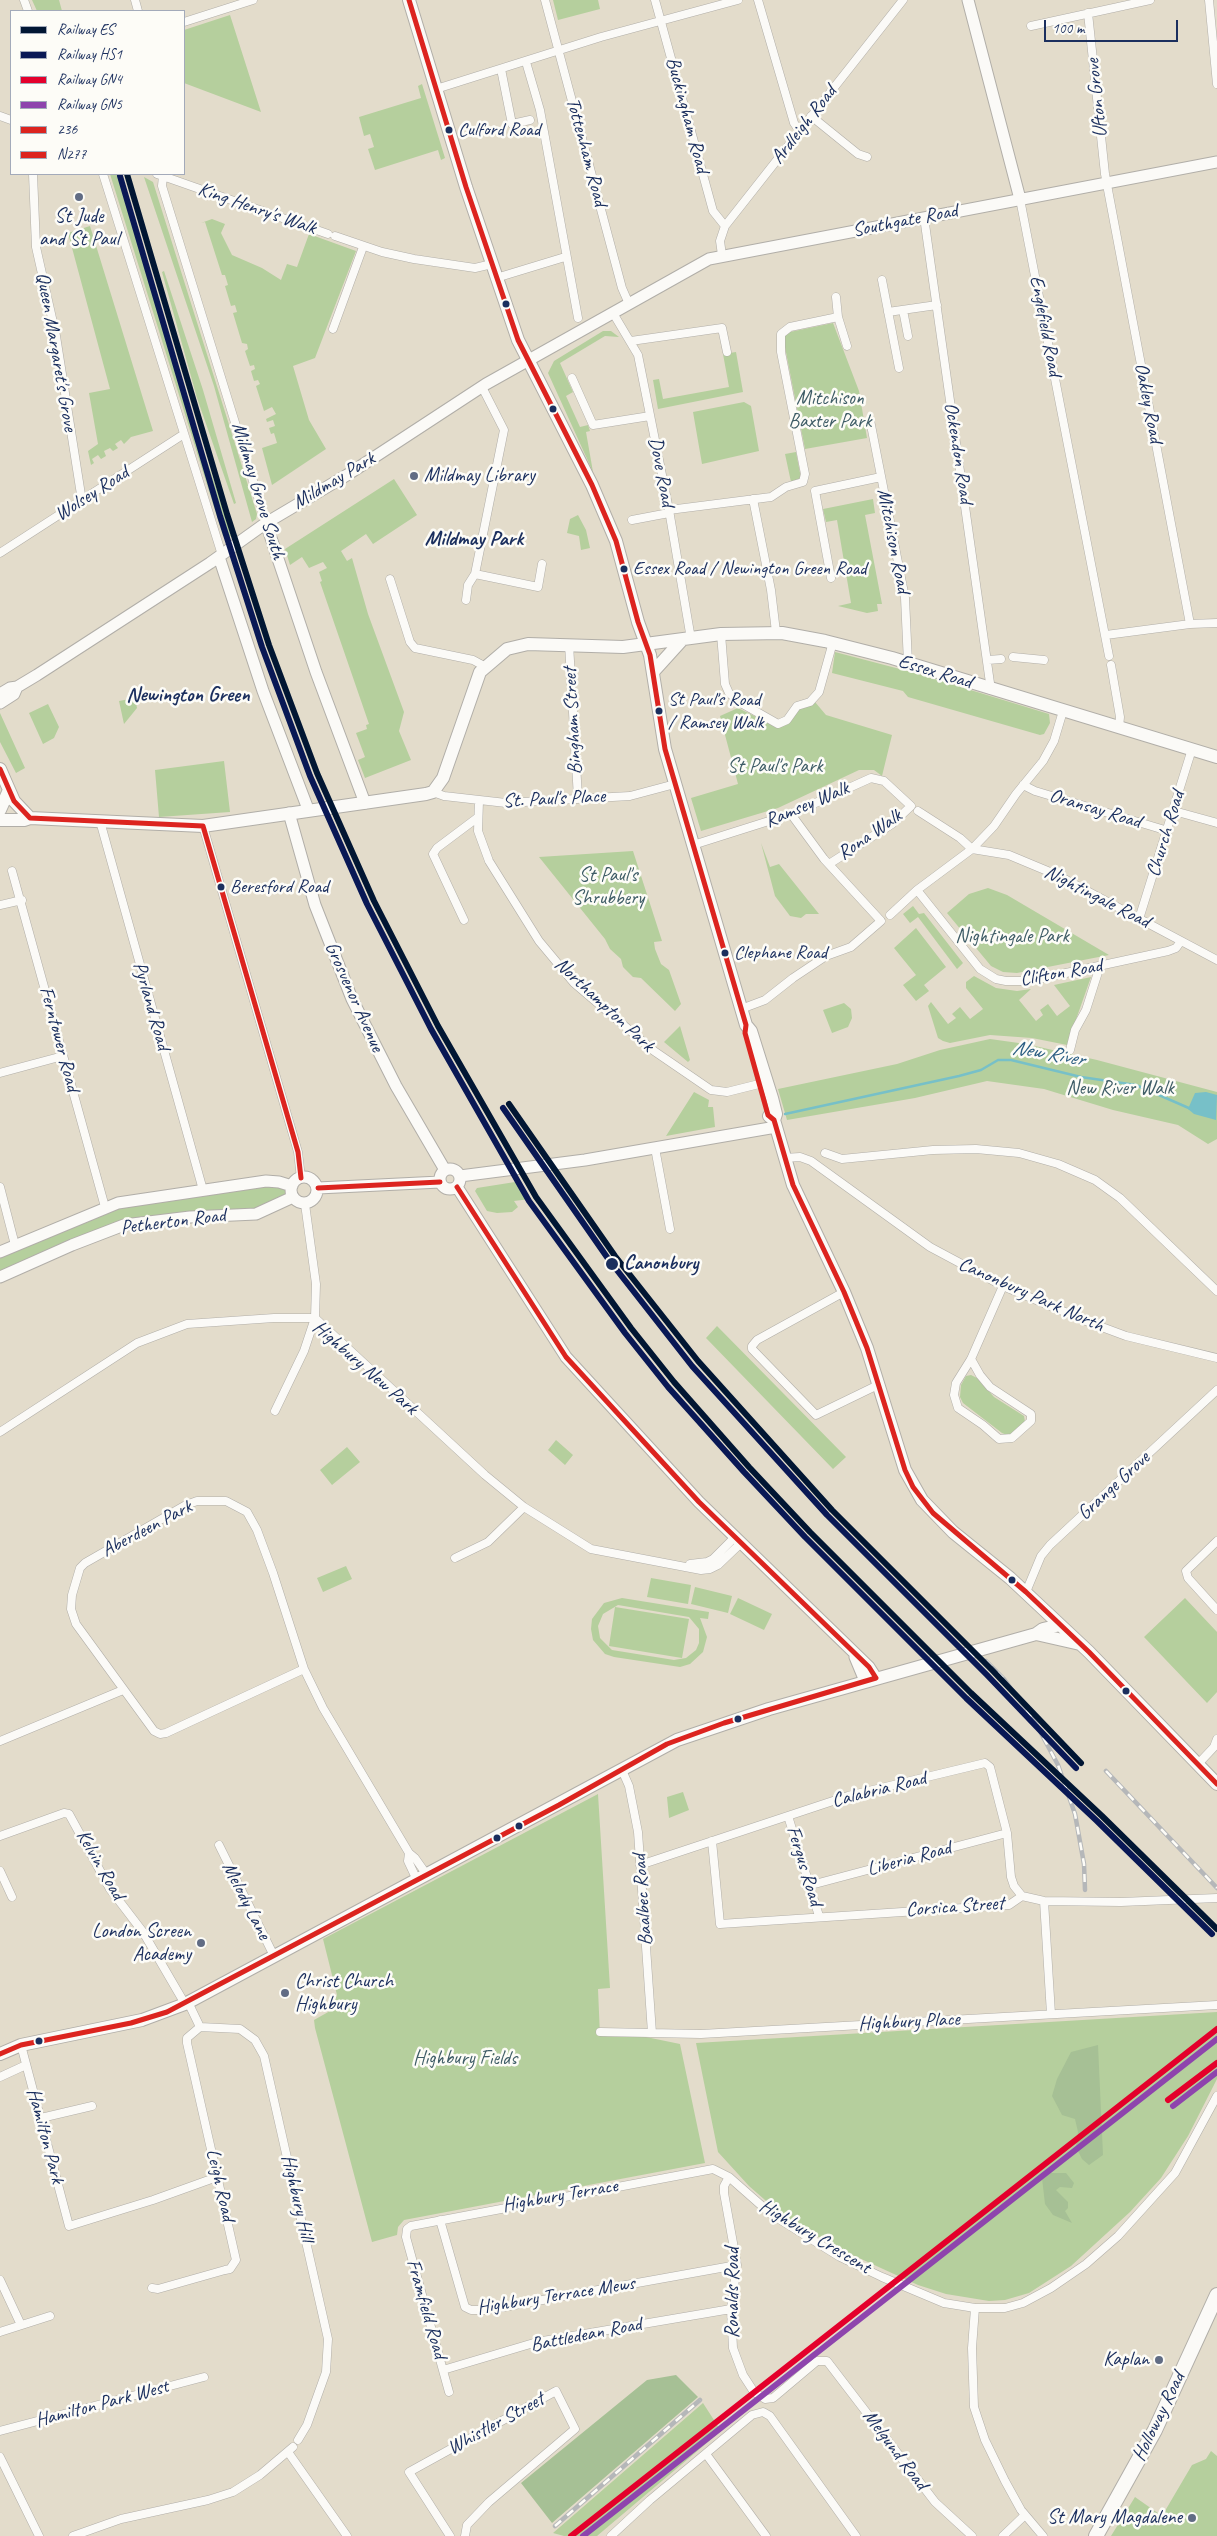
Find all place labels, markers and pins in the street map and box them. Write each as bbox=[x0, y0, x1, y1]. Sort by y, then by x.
place label: Culford Road bbox=[458, 119, 540, 141]
marker: Culford Road bbox=[444, 125, 454, 135]
marker: St Jude and St Paul bbox=[73, 191, 85, 203]
place label: St Jude and St Paul bbox=[39, 205, 119, 252]
unlabelled marker bbox=[501, 299, 511, 309]
unlabelled marker bbox=[548, 404, 558, 414]
place label: Mildmay Library bbox=[424, 464, 535, 488]
marker: Mildmay Library bbox=[408, 470, 420, 482]
place label: Essex Road / Newington Green Road bbox=[633, 558, 867, 580]
marker: Essex Road / Newington Green Road bbox=[619, 564, 629, 574]
place label: St Paul's Road / Ramsey Walk bbox=[668, 689, 764, 733]
marker: St Paul's Road / Ramsey Walk bbox=[654, 706, 664, 716]
place label: Beresford Road bbox=[230, 876, 328, 898]
marker: Beresford Road bbox=[216, 882, 226, 892]
place label: Clephane Road bbox=[734, 942, 827, 964]
marker: Clephane Road bbox=[720, 948, 730, 958]
place label: Canonbury bbox=[624, 1252, 698, 1276]
marker: Canonbury bbox=[604, 1256, 620, 1272]
unlabelled marker bbox=[1007, 1575, 1017, 1585]
unlabelled marker bbox=[1121, 1686, 1131, 1696]
unlabelled marker bbox=[733, 1714, 743, 1724]
unlabelled marker bbox=[514, 1821, 524, 1831]
unlabelled marker bbox=[492, 1833, 502, 1843]
place label: London Screen Academy bbox=[92, 1920, 191, 1967]
marker: London Screen Academy bbox=[195, 1937, 207, 1949]
place label: Christ Church Highbury bbox=[295, 1970, 393, 2017]
marker: Christ Church Highbury bbox=[279, 1987, 291, 1999]
unlabelled marker bbox=[34, 2036, 44, 2046]
place label: Kaplan bbox=[1103, 2348, 1149, 2372]
marker: Kaplan bbox=[1153, 2354, 1165, 2366]
place label: St Mary Magdalene bbox=[1047, 2506, 1182, 2530]
marker: St Mary Magdalene bbox=[1186, 2512, 1198, 2524]

